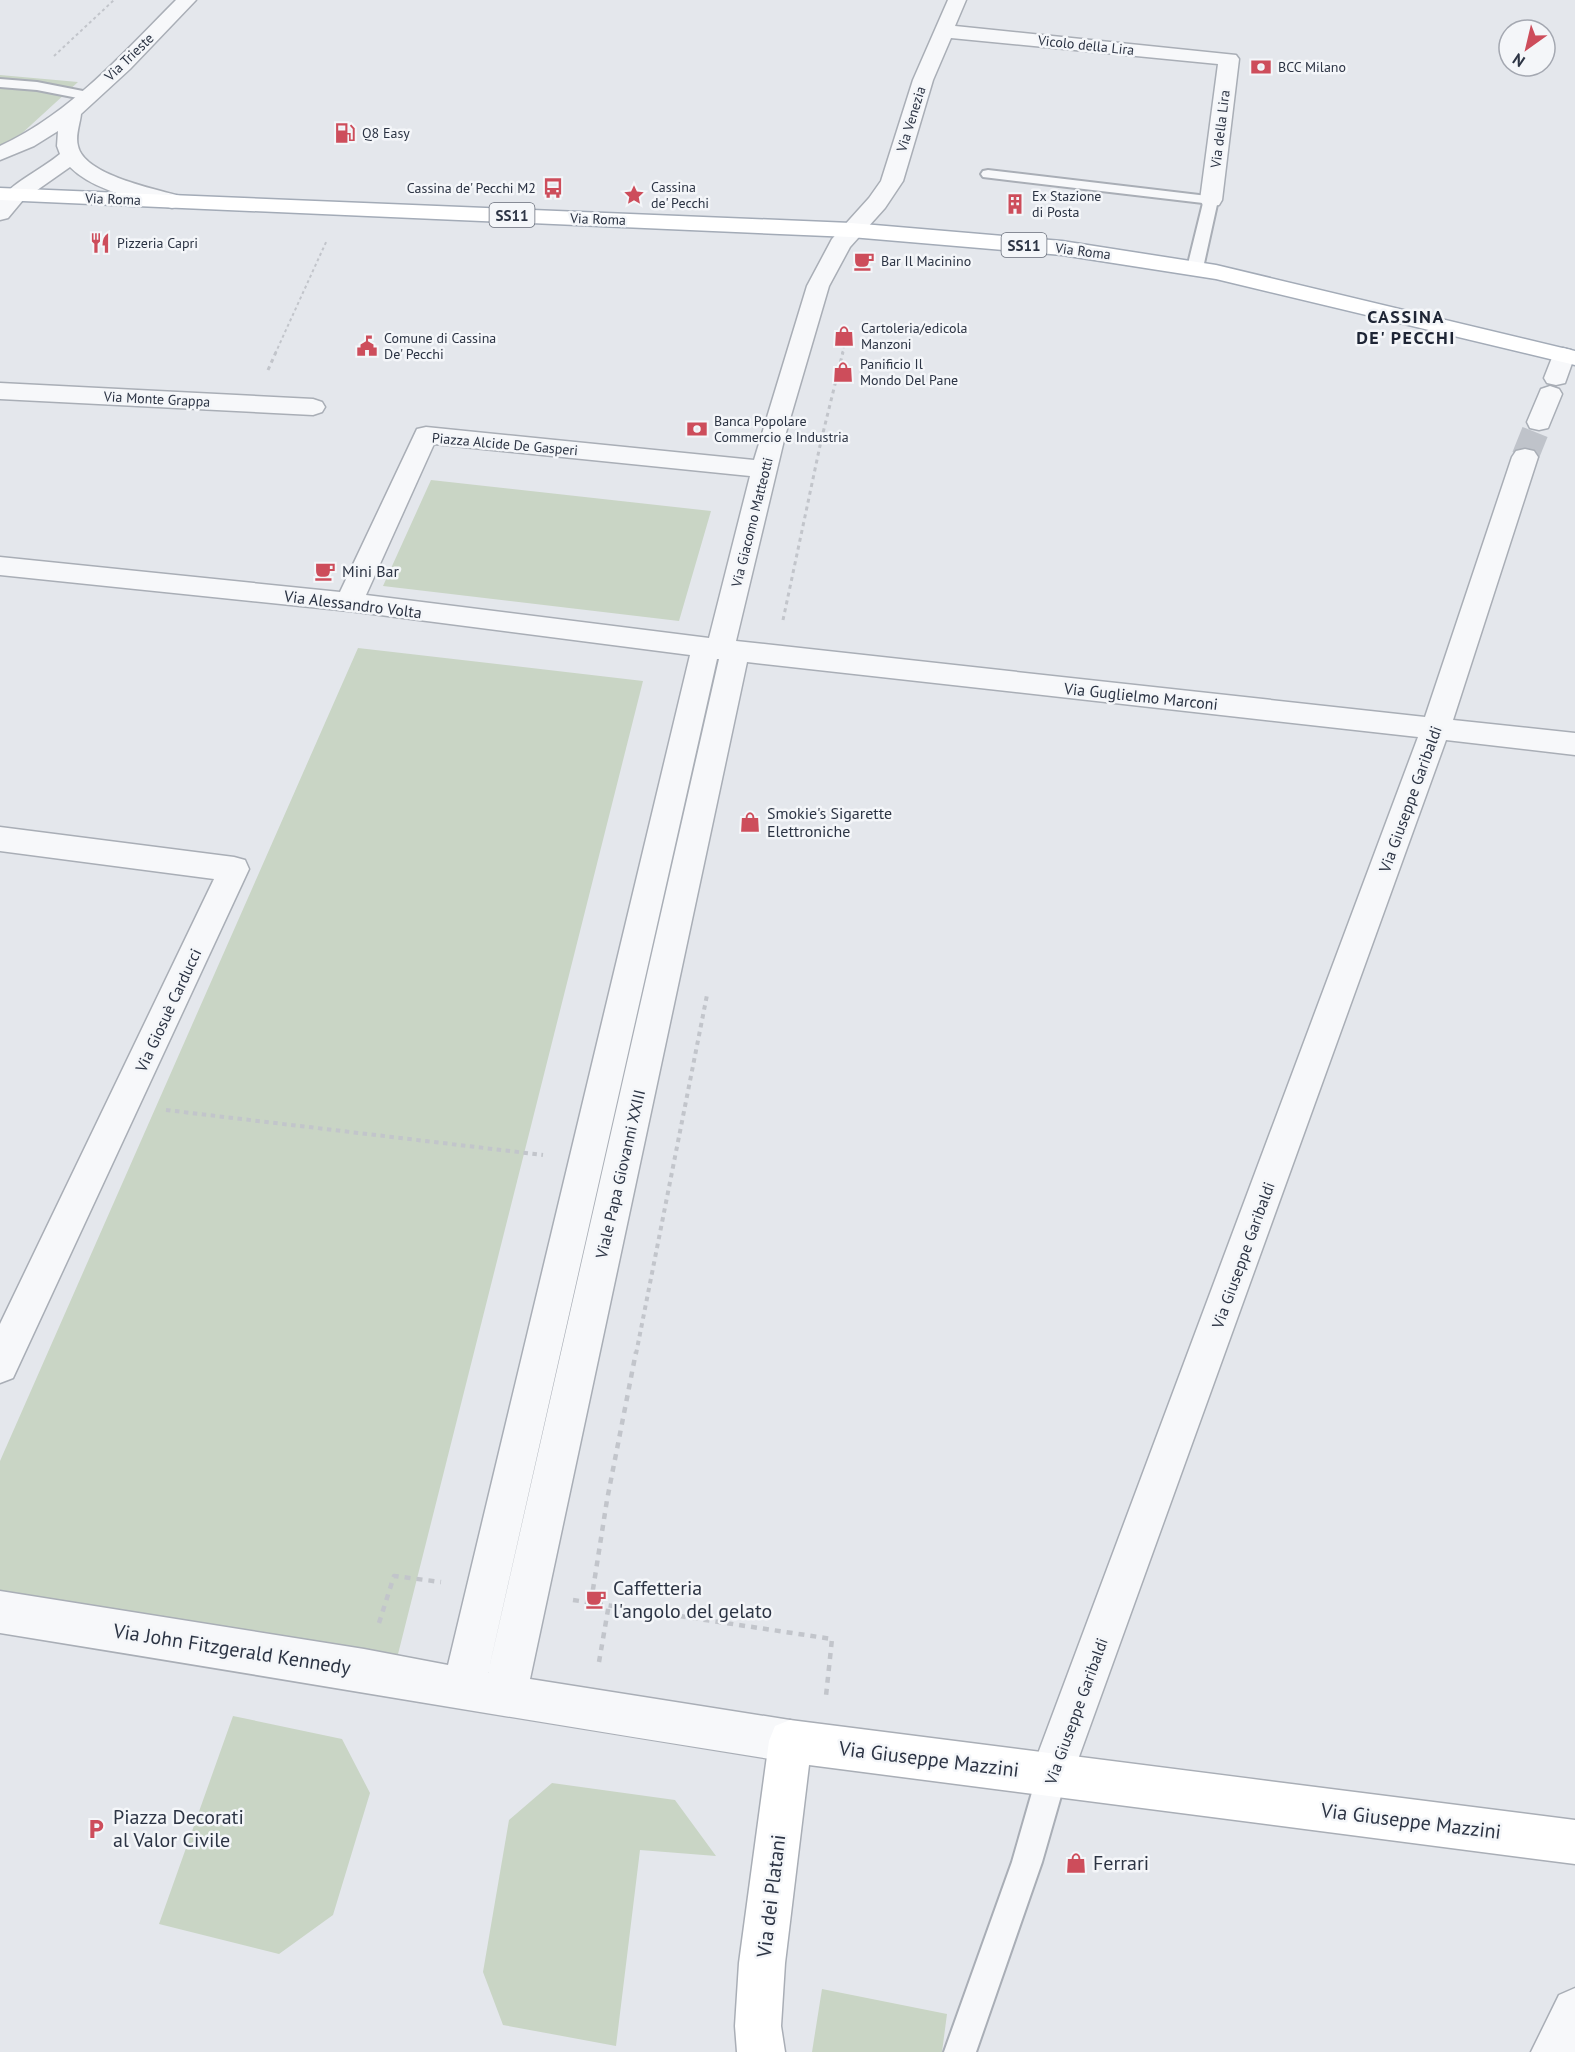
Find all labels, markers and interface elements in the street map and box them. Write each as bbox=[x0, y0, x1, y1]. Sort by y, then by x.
north arrow bbox=[1497, 18, 1557, 78]
street label: Via Trieste bbox=[100, 29, 157, 86]
street label: Vicolo della Lira bbox=[1036, 31, 1135, 59]
text: N bbox=[1509, 49, 1529, 72]
bank icon: BCC Milano bbox=[1249, 55, 1273, 79]
place label: BCC Milano bbox=[1278, 58, 1346, 76]
street label: Via Venezia bbox=[892, 84, 930, 155]
street label: Via della Lira bbox=[1206, 89, 1234, 170]
fuel station icon: Q8 Easy bbox=[333, 121, 357, 145]
place label: Q8 Easy bbox=[362, 124, 410, 142]
bus stop icon: Cassina de' Pecchi M2 bbox=[541, 176, 565, 200]
place label: Cassina de' Pecchi bbox=[651, 178, 709, 212]
place label: Cassina de' Pecchi M2 bbox=[407, 179, 536, 197]
place icon: Cassina de' Pecchi bbox=[622, 183, 646, 207]
place label: Ex Stazione di Posta bbox=[1032, 187, 1101, 221]
street label: Via Roma bbox=[84, 189, 141, 209]
building icon: Ex Stazione di Posta bbox=[1003, 192, 1027, 216]
road number: SS11 bbox=[490, 203, 534, 227]
street label: Via Roma bbox=[569, 209, 626, 229]
restaurant icon: Pizzeria Capri bbox=[88, 231, 112, 255]
road number: SS11 bbox=[1002, 233, 1046, 257]
place label: Pizzeria Capri bbox=[117, 234, 198, 252]
street label: Via Roma bbox=[1053, 239, 1112, 263]
cafe icon: Bar Il Macinino bbox=[852, 249, 876, 273]
place label: Bar Il Macinino bbox=[881, 252, 971, 270]
district label: CASSINA DE' PECCHI bbox=[1356, 305, 1456, 349]
place label: Cartoleria/edicola Manzoni bbox=[861, 319, 968, 353]
shop icon: Cartoleria/edicola Manzoni bbox=[832, 324, 856, 348]
place label: Comune di Cassina De' Pecchi bbox=[384, 329, 496, 363]
public building icon: Comune di Cassina De' Pecchi bbox=[355, 334, 379, 358]
place label: Panificio Il Mondo Del Pane bbox=[860, 355, 958, 389]
shop icon: Panificio Il Mondo Del Pane bbox=[831, 360, 855, 384]
street label: Via Monte Grappa bbox=[102, 387, 211, 411]
place label: Banca Popolare Commercio e Industria bbox=[714, 412, 849, 446]
bank icon: Banca Popolare Commercio e Industria bbox=[685, 417, 709, 441]
street label: Piazza Alcide De Gasperi bbox=[431, 429, 579, 459]
street label: Via Giacomo Matteotti bbox=[727, 455, 777, 590]
cafe icon: Mini Bar bbox=[313, 559, 337, 583]
place label: Mini Bar bbox=[342, 561, 400, 581]
street label: Via Alessandro Volta bbox=[282, 586, 423, 622]
street label: Via Guglielmo Marconi bbox=[1062, 678, 1219, 714]
street label: Via Giuseppe Garibaldi bbox=[1374, 723, 1446, 876]
place label: Smokie's Sigarette Elettroniche bbox=[767, 803, 892, 841]
shop icon: Smokie's Sigarette Elettroniche bbox=[738, 810, 762, 834]
street label: Via Giosuè Carducci bbox=[130, 945, 205, 1076]
street label: Viale Papa Giovanni XXIII bbox=[591, 1088, 649, 1261]
street label: Via Giuseppe Garibaldi bbox=[1207, 1179, 1279, 1332]
place label: Caffetteria l'angolo del gelato bbox=[613, 1575, 772, 1624]
cafe icon: Caffetteria l'angolo del gelato bbox=[584, 1587, 608, 1611]
street label: Via John Fitzgerald Kennedy bbox=[110, 1617, 353, 1681]
street label: Via Giuseppe Garibaldi bbox=[1040, 1635, 1112, 1788]
street label: Via Giuseppe Mazzini bbox=[836, 1735, 1021, 1783]
street label: Via Giuseppe Mazzini bbox=[1318, 1797, 1503, 1845]
place label: Piazza Decorati al Valor Civile bbox=[113, 1804, 244, 1853]
parking icon: Piazza Decorati al Valor Civile bbox=[84, 1817, 108, 1841]
street label: Via dei Platani bbox=[750, 1833, 791, 1960]
place label: Ferrari bbox=[1093, 1850, 1149, 1876]
shop icon: Ferrari bbox=[1064, 1851, 1088, 1875]

